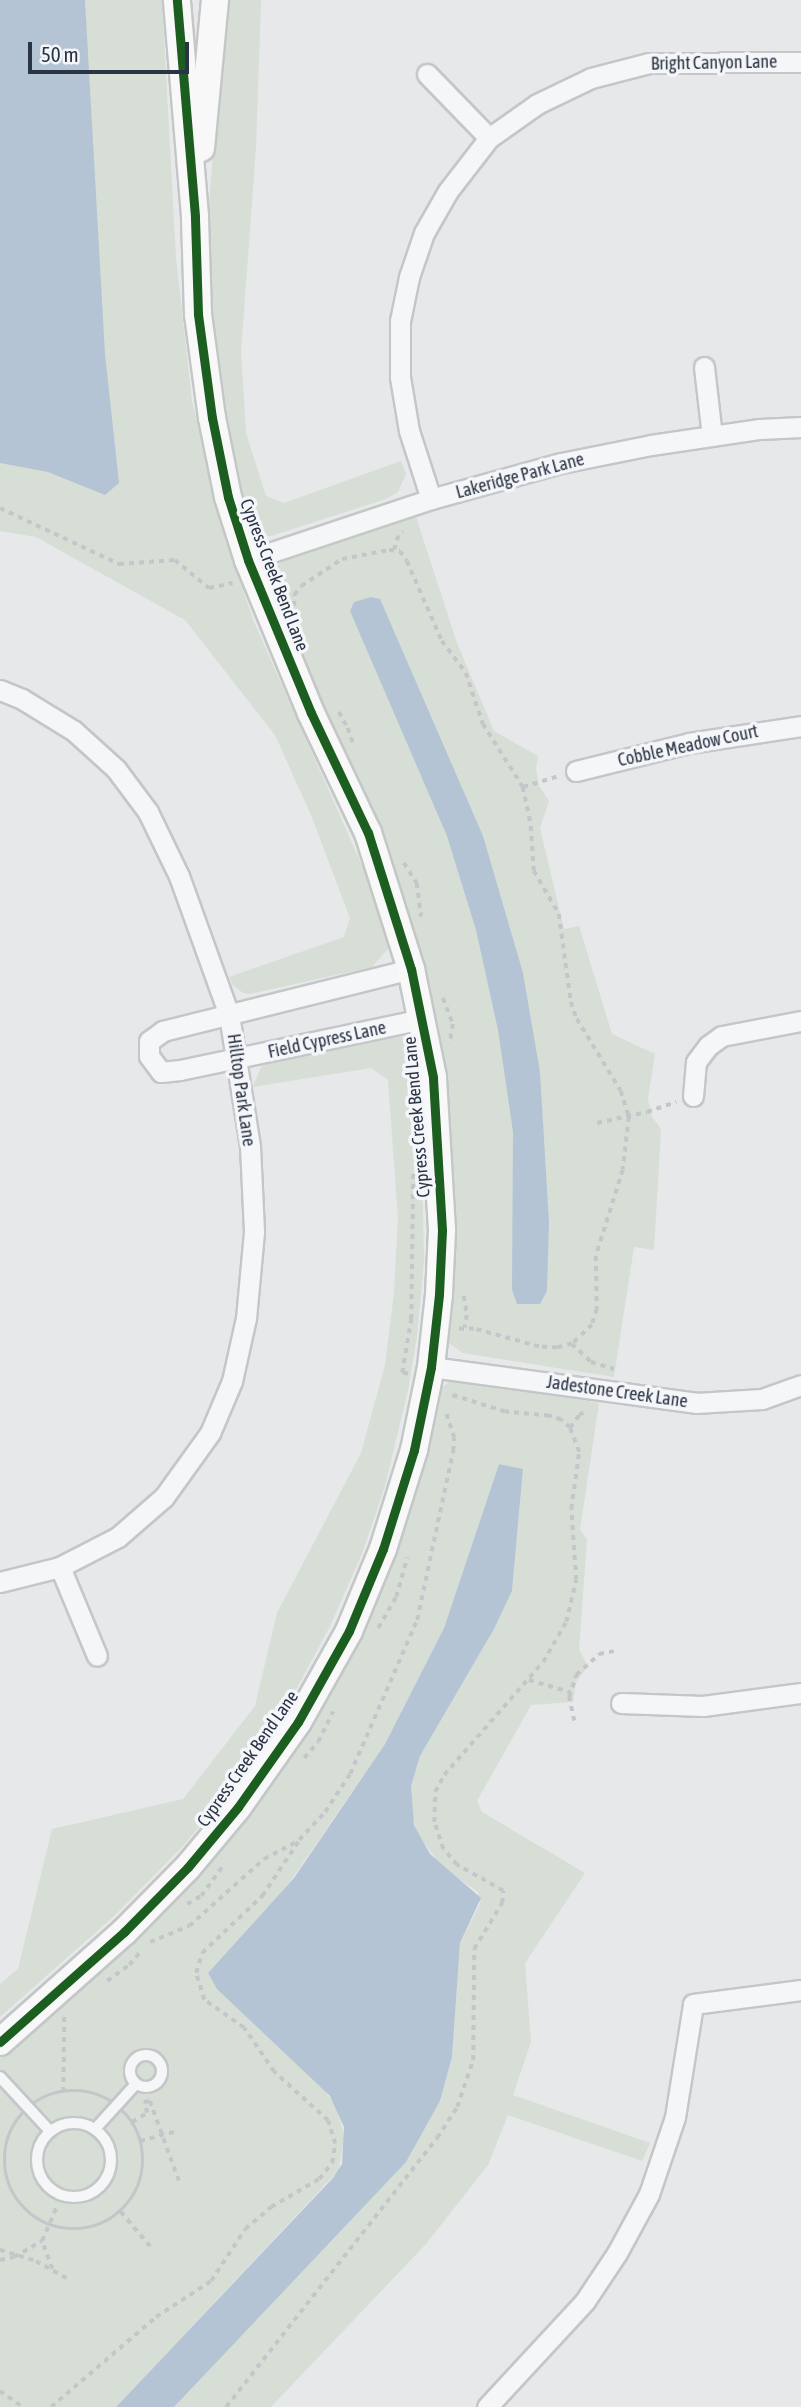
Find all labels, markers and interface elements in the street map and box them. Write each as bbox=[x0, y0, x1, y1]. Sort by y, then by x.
scale bar bbox=[32, 28, 192, 72]
text: 50 m bbox=[41, 42, 79, 66]
street label: Bright Canyon Lane bbox=[651, 51, 777, 75]
street label: Lakeridge Park Lane bbox=[454, 449, 586, 503]
street label: Cypress Creek Bend Lane bbox=[235, 496, 313, 654]
street label: Cobble Meadow Court bbox=[616, 721, 760, 771]
street label: Field Cypress Lane bbox=[266, 1017, 388, 1063]
street label: Hilltop Park Lane bbox=[222, 1032, 260, 1148]
street label: Cypress Creek Bend Lane bbox=[399, 1036, 435, 1198]
street label: Jadestone Creek Lane bbox=[545, 1371, 689, 1413]
street label: Cypress Creek Bend Lane bbox=[193, 1687, 303, 1831]

